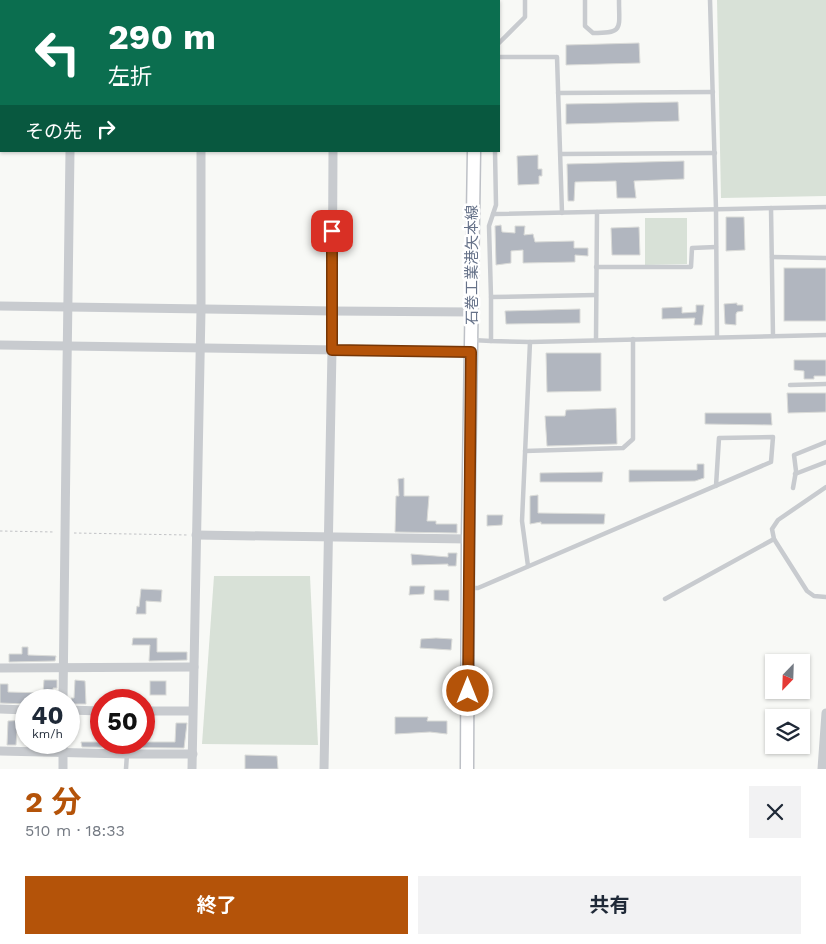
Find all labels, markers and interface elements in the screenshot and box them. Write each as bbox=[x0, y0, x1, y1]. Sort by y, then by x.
text: 290 m bbox=[108, 16, 216, 58]
icon: left bbox=[25, 20, 90, 85]
text: 左折 bbox=[108, 64, 152, 89]
icon: right bbox=[92, 115, 120, 143]
text: その先 bbox=[25, 120, 82, 143]
street label: 石巻工業港矢本線 bbox=[463, 205, 481, 325]
pin bbox=[311, 210, 353, 252]
icon: arrive bbox=[318, 217, 346, 245]
north arrow bbox=[765, 654, 810, 699]
map controls bbox=[765, 654, 810, 754]
position arrow bbox=[441, 664, 493, 716]
speed limit sign: 50 bbox=[90, 689, 155, 754]
text: 40 bbox=[31, 701, 64, 730]
button: layers bbox=[765, 709, 810, 754]
text: km/h bbox=[32, 727, 63, 741]
text: 2 分 bbox=[25, 784, 81, 819]
button: close bbox=[749, 786, 801, 838]
text: 510 m · 18:33 bbox=[25, 821, 125, 840]
button: 終了 bbox=[25, 876, 408, 934]
button: 共有 bbox=[418, 876, 801, 934]

